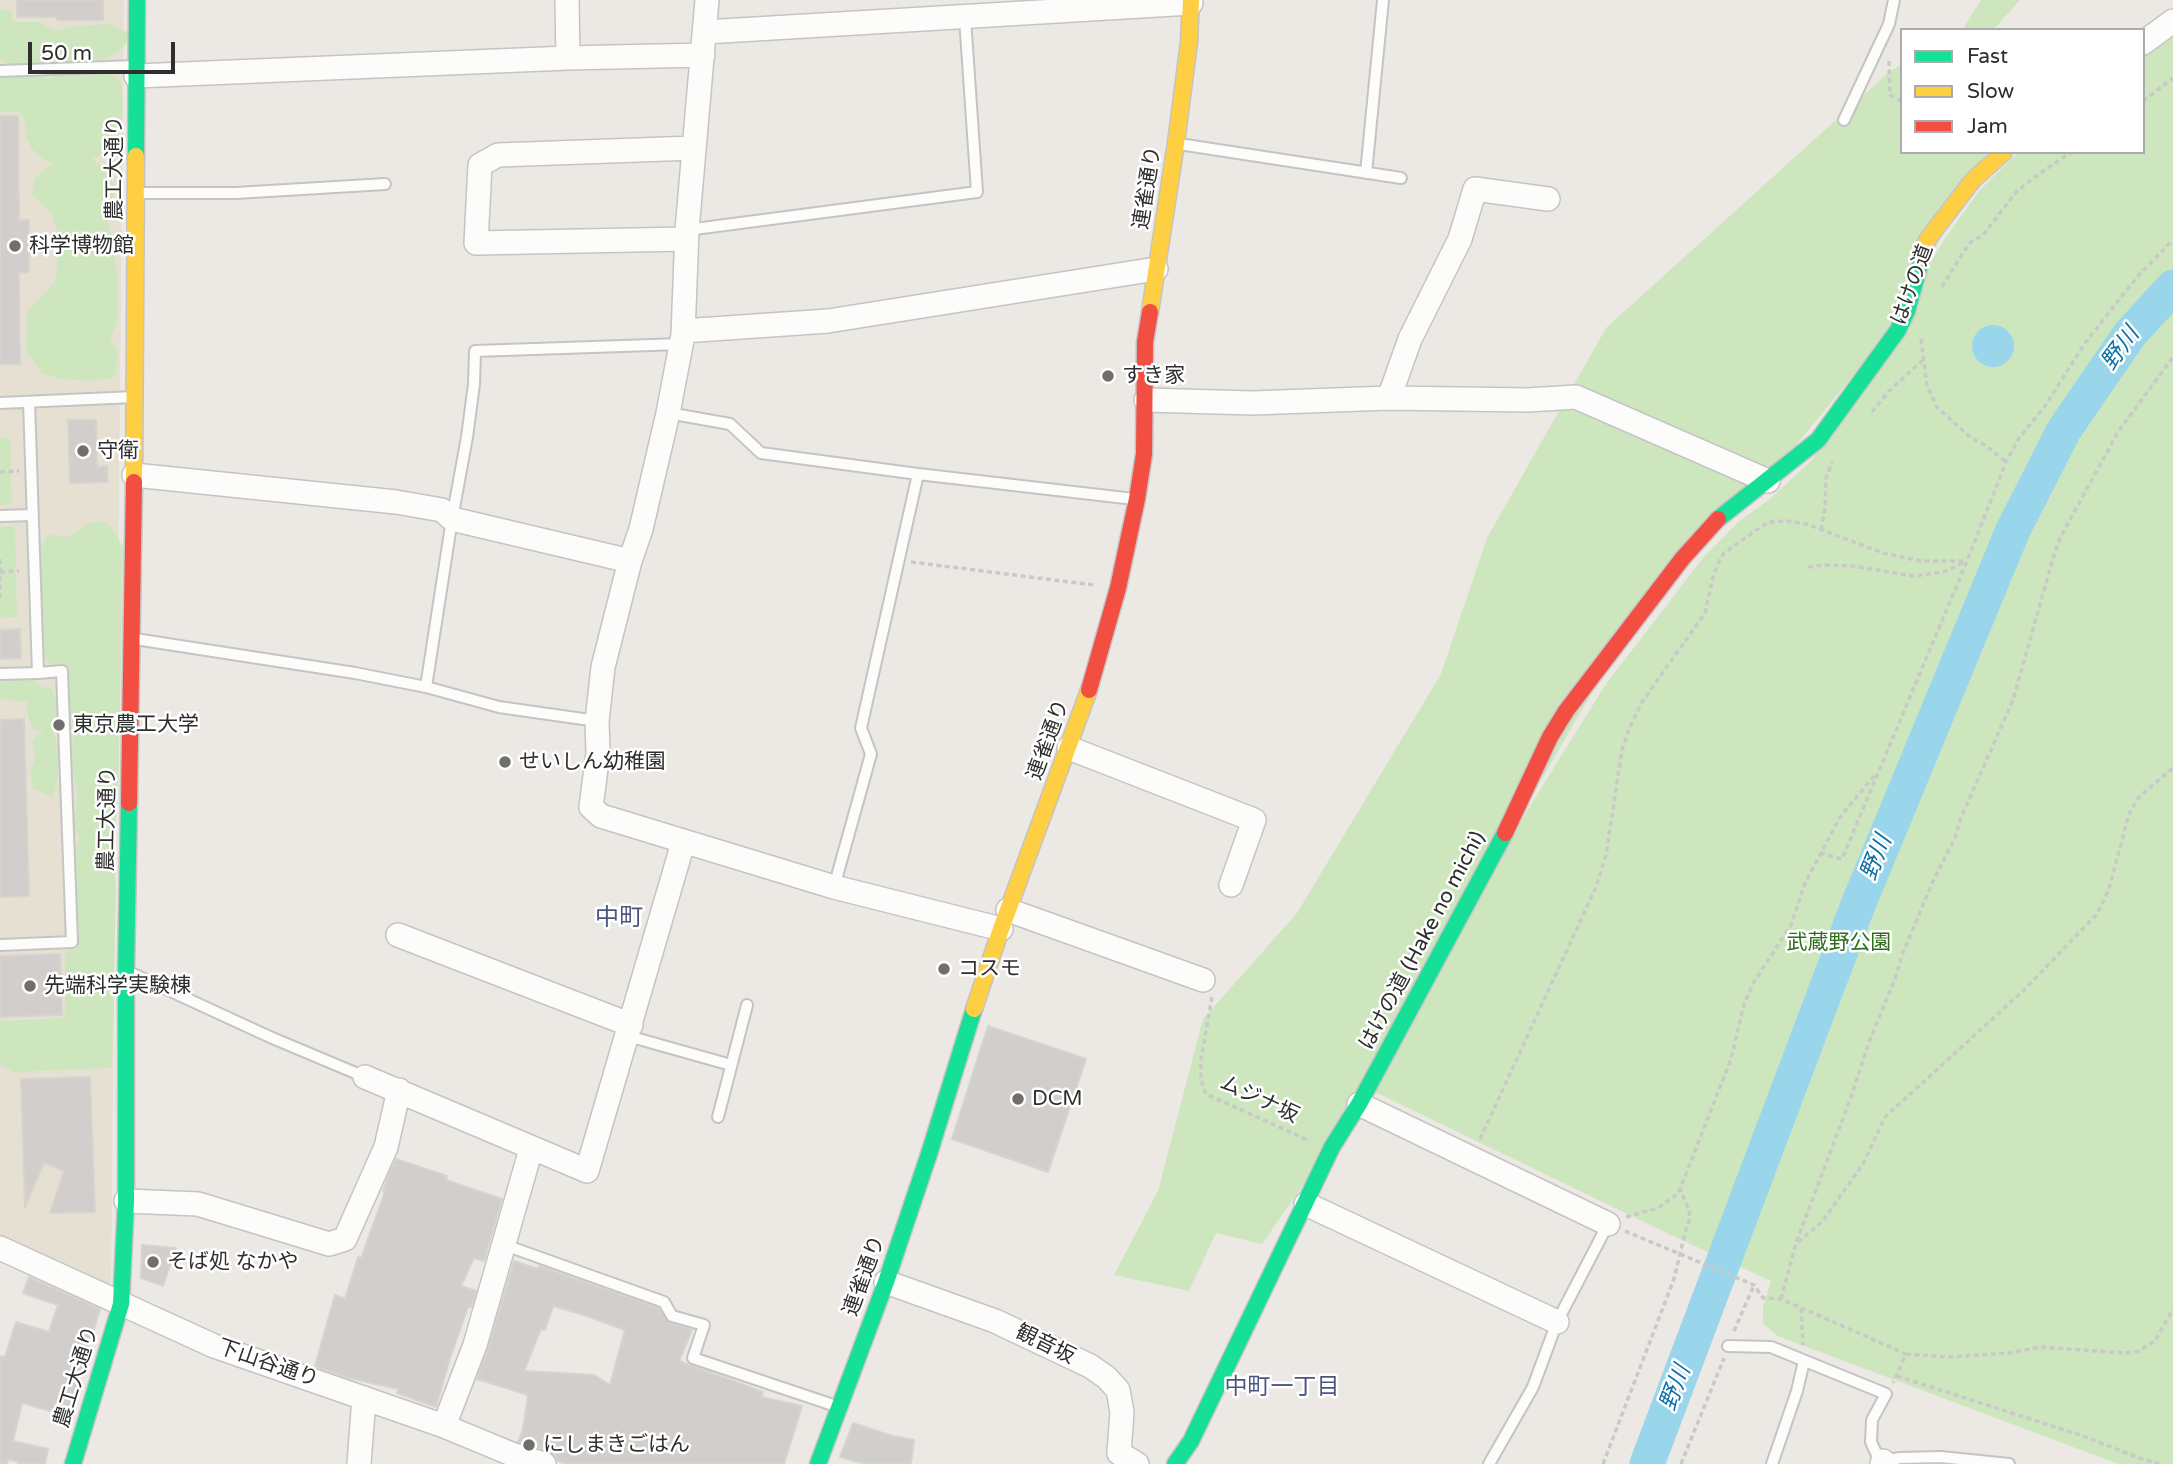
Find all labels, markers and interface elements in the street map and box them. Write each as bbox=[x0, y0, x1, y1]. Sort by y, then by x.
scale bar bbox=[32, 28, 178, 72]
legend bbox=[1900, 28, 2145, 154]
text: 50 m bbox=[41, 41, 92, 66]
text: Fast bbox=[1967, 44, 2008, 69]
text: Slow bbox=[1967, 79, 2014, 104]
text: Jam bbox=[1967, 114, 2008, 139]
street label: 農工大通り bbox=[102, 116, 128, 220]
street label: 連雀通り bbox=[1129, 145, 1167, 231]
place label: 科学博物館 bbox=[29, 233, 134, 259]
marker: 科学博物館 bbox=[7, 238, 23, 254]
street label: はけの道 bbox=[1887, 241, 1939, 329]
water label: 野川 bbox=[2096, 322, 2146, 376]
place label: すき家 bbox=[1122, 363, 1185, 389]
marker: すき家 bbox=[1100, 368, 1116, 384]
place label: 守衛 bbox=[97, 438, 139, 464]
marker: 守衛 bbox=[75, 443, 91, 459]
street label: 連雀通り bbox=[1023, 696, 1075, 784]
place label: 東京農工大学 bbox=[73, 712, 199, 738]
marker: 東京農工大学 bbox=[51, 717, 67, 733]
place label: せいしん幼稚園 bbox=[519, 749, 666, 775]
marker: せいしん幼稚園 bbox=[497, 754, 513, 770]
street label: 農工大通り bbox=[94, 766, 122, 872]
street label: はけの道 (Hake no michi) bbox=[1355, 827, 1491, 1055]
water label: 野川 bbox=[1856, 832, 1898, 884]
district label: 中町 bbox=[595, 905, 643, 933]
park label: 武蔵野公園 bbox=[1787, 930, 1891, 956]
place label: コスモ bbox=[958, 956, 1021, 982]
marker: コスモ bbox=[936, 961, 952, 977]
place label: 先端科学実験棟 bbox=[44, 973, 191, 999]
marker: 先端科学実験棟 bbox=[22, 978, 38, 994]
street label: ムジナ坂 bbox=[1216, 1071, 1302, 1129]
place label: DCM bbox=[1032, 1086, 1083, 1112]
marker: DCM bbox=[1010, 1091, 1026, 1107]
street label: 連雀通り bbox=[839, 1232, 891, 1320]
place label: そば処 なかや bbox=[167, 1249, 298, 1275]
marker: そば処 なかや bbox=[145, 1254, 161, 1270]
street label: 観音坂 bbox=[1011, 1320, 1079, 1370]
street label: 農工大通り bbox=[50, 1323, 104, 1431]
street label: 下山谷通り bbox=[214, 1335, 322, 1393]
water label: 野川 bbox=[1655, 1362, 1697, 1414]
district label: 中町一丁目 bbox=[1225, 1374, 1339, 1402]
place label: にしまきごはん bbox=[543, 1432, 690, 1458]
marker: にしまきごはん bbox=[521, 1437, 537, 1453]

